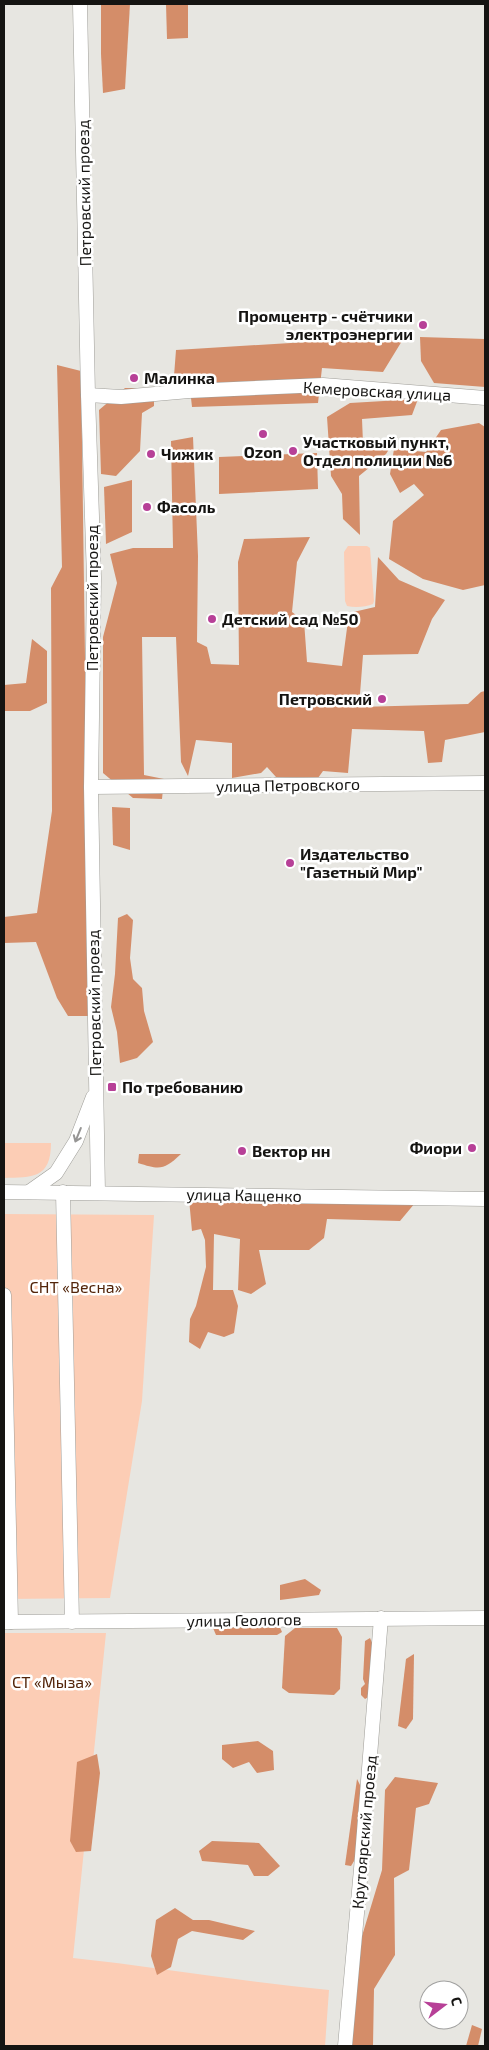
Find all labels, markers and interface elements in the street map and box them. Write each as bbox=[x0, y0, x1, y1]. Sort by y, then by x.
street label: Петровский проезд bbox=[73, 120, 94, 266]
place label: Промцентр - счётчики электроэнергии bbox=[238, 306, 413, 343]
marker: Промцентр - счётчики электроэнергии bbox=[417, 319, 429, 331]
place label: Малинка bbox=[144, 368, 215, 387]
marker: Малинка bbox=[128, 372, 140, 384]
street label: Кемеровская улица bbox=[302, 377, 452, 405]
marker: Ozon bbox=[257, 428, 269, 440]
place label: Участковый пункт, Отдел полиции №6 bbox=[303, 432, 453, 469]
place label: Ozon bbox=[244, 442, 282, 461]
place label: Чижик bbox=[161, 444, 213, 463]
marker: Участковый пункт, Отдел полиции №6 bbox=[287, 445, 299, 457]
marker: Чижик bbox=[145, 448, 157, 460]
place label: Фасоль bbox=[157, 497, 216, 516]
marker: Фасоль bbox=[141, 501, 153, 513]
street label: Петровский проезд bbox=[82, 525, 101, 671]
place label: Детский сад №50 bbox=[222, 609, 359, 628]
marker: Детский сад №50 bbox=[206, 613, 218, 625]
place label: Петровский bbox=[279, 689, 372, 708]
marker: Петровский bbox=[376, 693, 388, 705]
street label: улица Петровского bbox=[216, 774, 360, 796]
place label: Издательство "Газетный Мир" bbox=[300, 844, 423, 881]
marker: Издательство "Газетный Мир" bbox=[284, 857, 296, 869]
street label: Петровский проезд bbox=[83, 930, 104, 1076]
place label: По требованию bbox=[122, 1077, 243, 1096]
marker: По требованию bbox=[106, 1081, 118, 1093]
one-way arrow bbox=[72, 1127, 82, 1142]
place label: Фиори bbox=[410, 1138, 462, 1157]
place label: Вектор нн bbox=[252, 1141, 330, 1160]
marker: Фиори bbox=[466, 1142, 478, 1154]
marker: Вектор нн bbox=[236, 1145, 248, 1157]
street label: улица Кащенко bbox=[186, 1184, 302, 1206]
park label: СНТ «Весна» bbox=[30, 1277, 123, 1296]
street label: улица Геологов bbox=[186, 1609, 302, 1631]
park label: СТ «Мыза» bbox=[12, 1672, 92, 1691]
street label: Крутоярский проезд bbox=[347, 1754, 381, 1910]
north arrow bbox=[419, 1980, 469, 2030]
text: С bbox=[448, 1995, 466, 2008]

